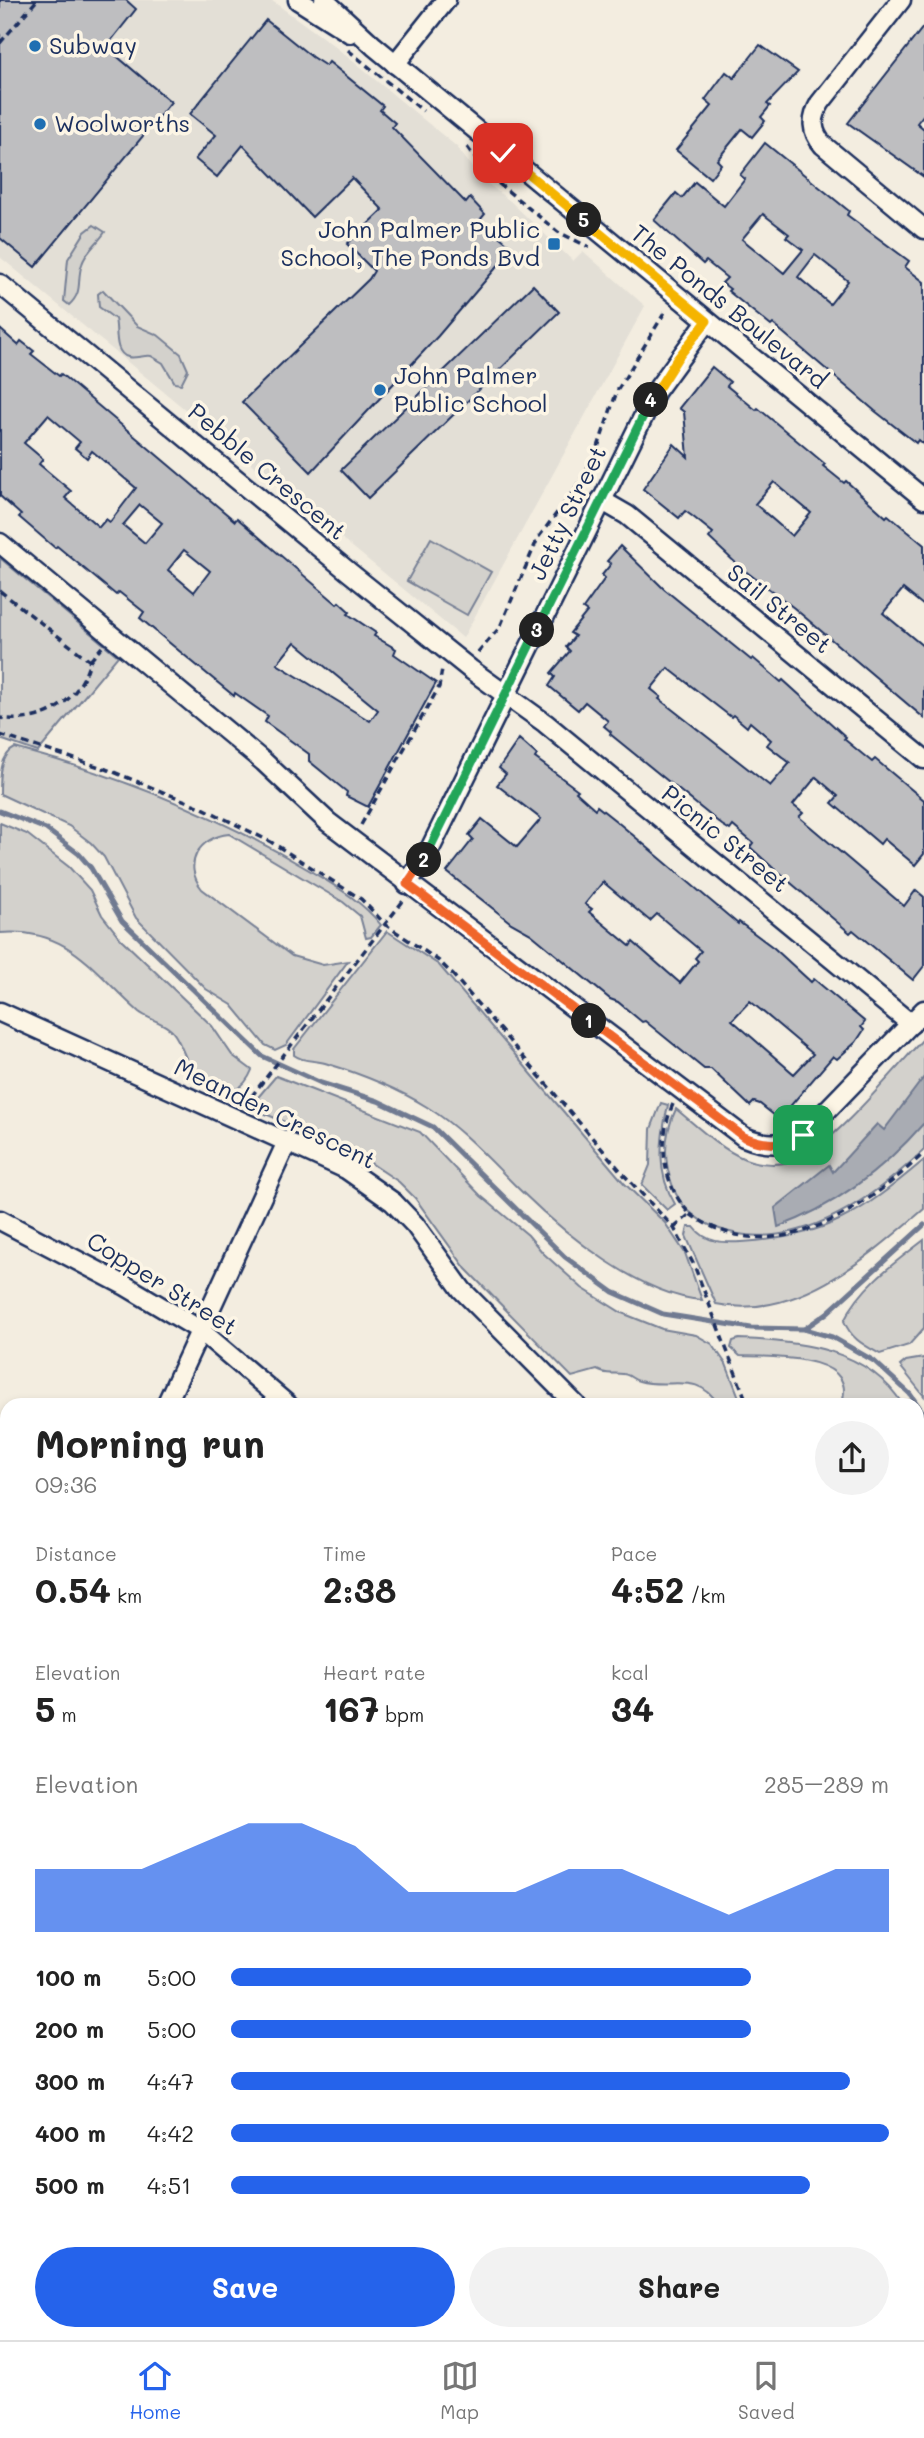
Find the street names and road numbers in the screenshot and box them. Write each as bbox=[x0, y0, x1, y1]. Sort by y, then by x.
street label: The Ponds Boulevard bbox=[625, 217, 835, 395]
street label: Pebble Crescent bbox=[182, 396, 353, 546]
street label: Jetty Street bbox=[521, 440, 613, 585]
street label: Sail Street bbox=[721, 556, 839, 659]
street label: Picnic Street bbox=[656, 777, 796, 899]
street label: Meander Crescent bbox=[170, 1050, 382, 1175]
street label: Copper Street bbox=[82, 1224, 244, 1341]

